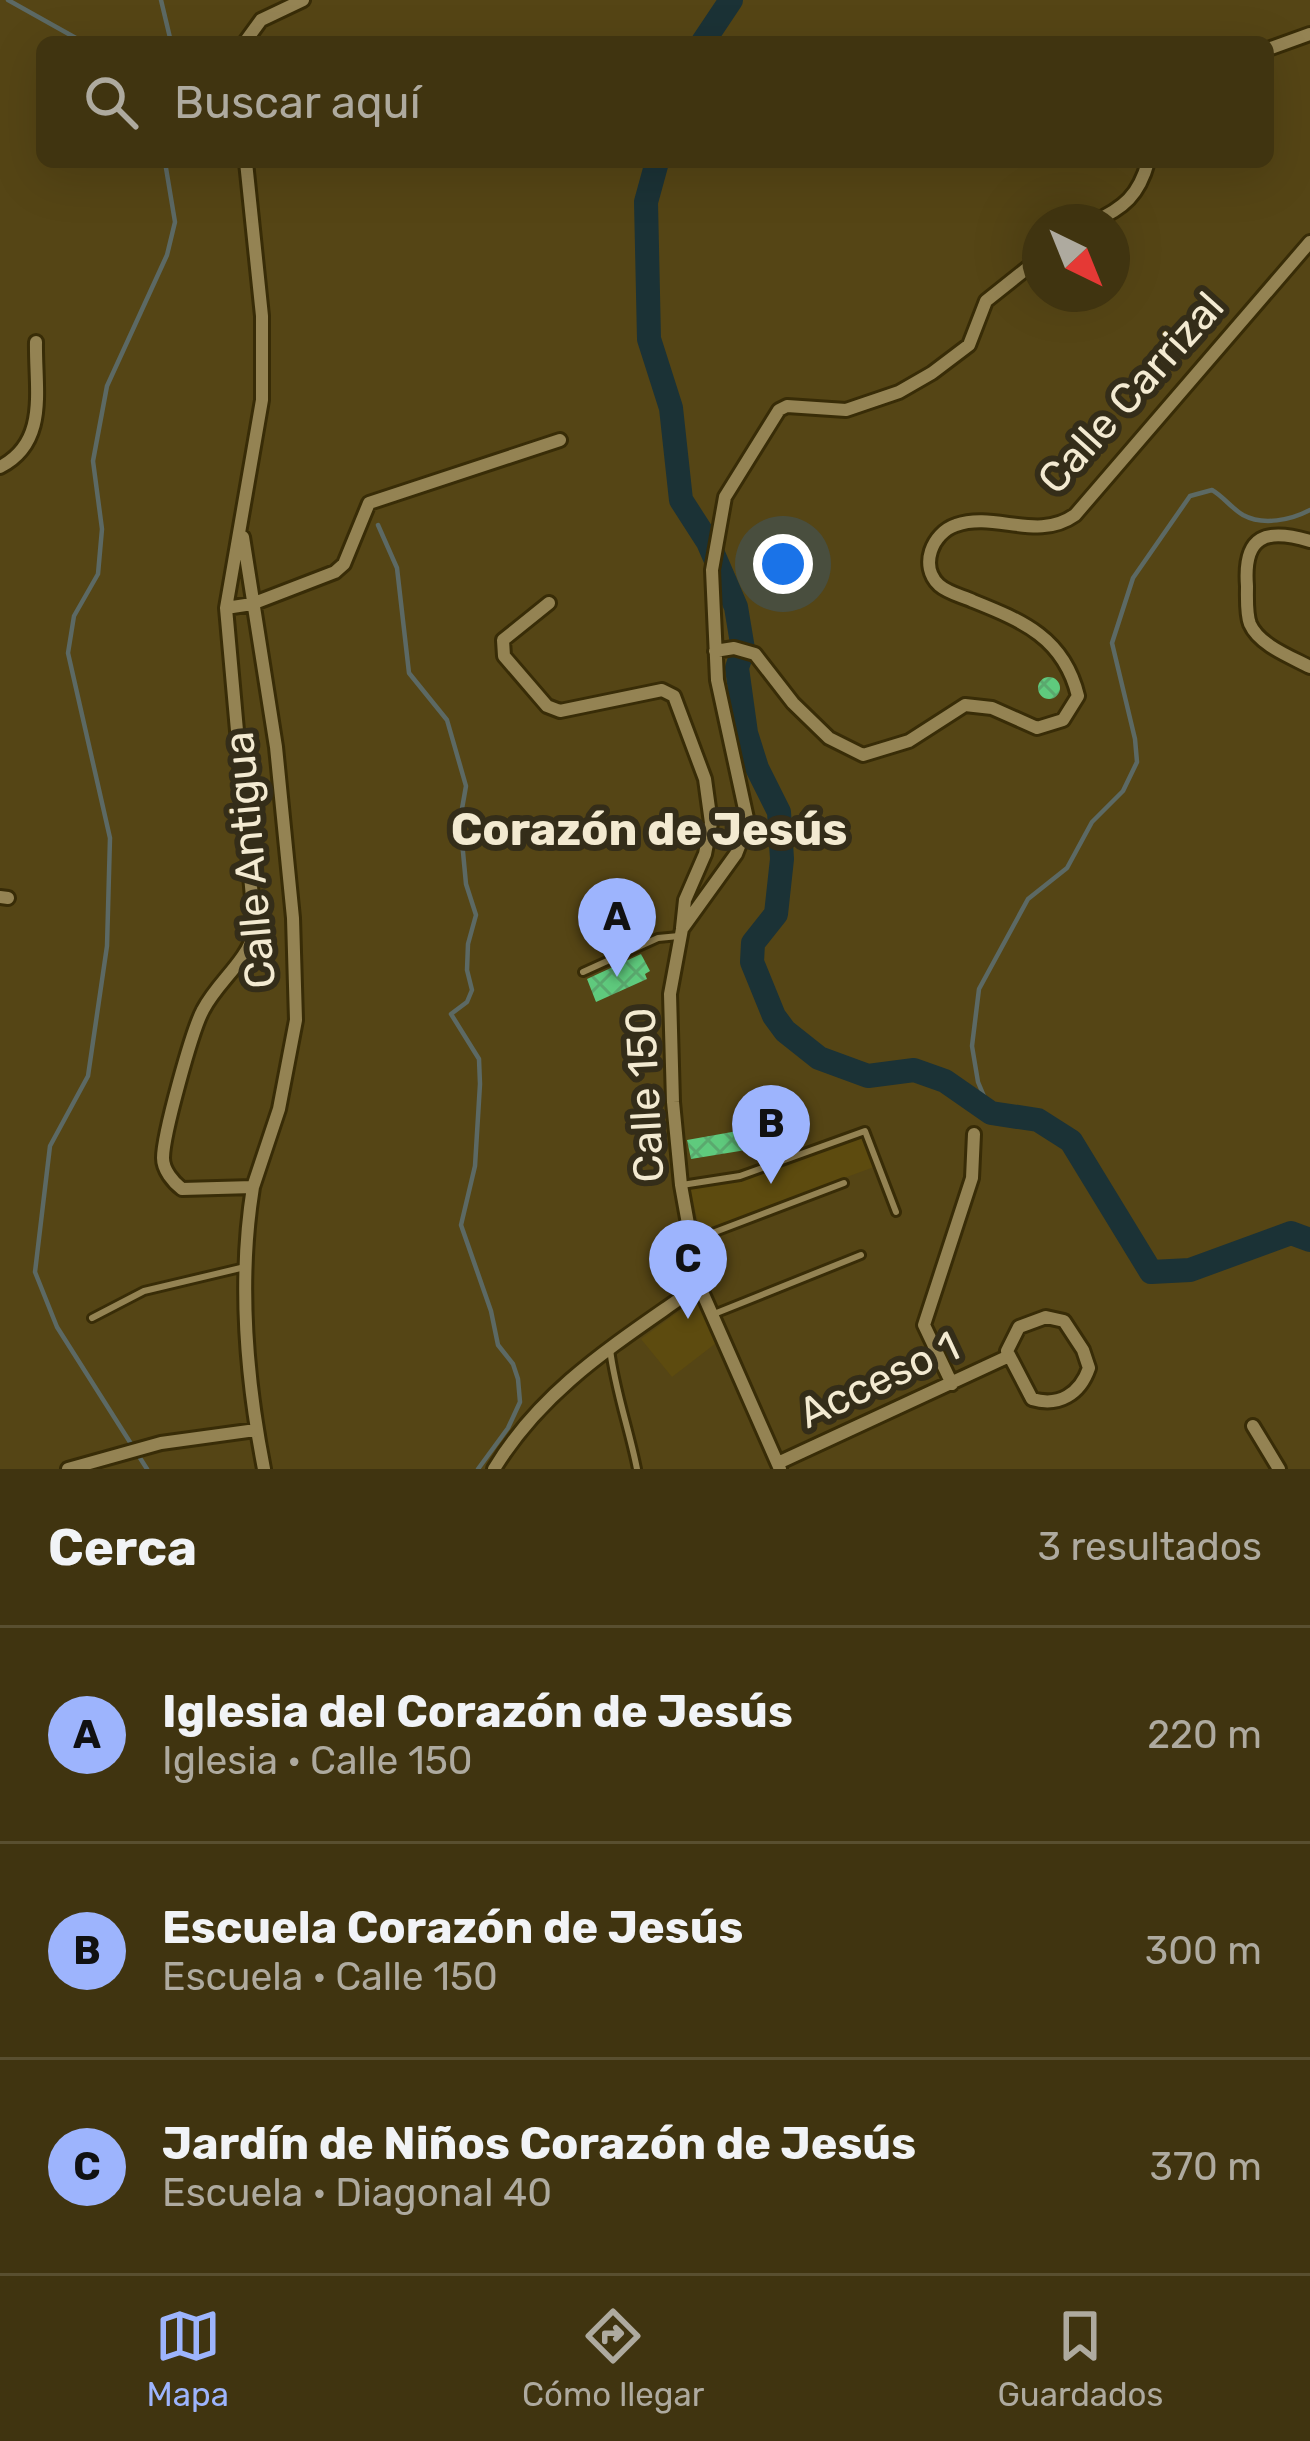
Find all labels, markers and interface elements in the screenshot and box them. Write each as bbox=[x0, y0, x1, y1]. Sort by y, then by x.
search box bbox=[36, 36, 1274, 168]
icon: search bbox=[78, 69, 144, 135]
text: Buscar aquí bbox=[174, 76, 421, 129]
north arrow bbox=[1022, 204, 1130, 312]
street label: Calle Carrizal bbox=[1028, 282, 1234, 504]
your location bbox=[753, 534, 813, 594]
street label: Calle Antigua bbox=[214, 729, 286, 991]
district label: Corazón de Jesús bbox=[451, 803, 847, 856]
pin: A bbox=[578, 878, 656, 977]
street label: Calle 150 bbox=[615, 1006, 675, 1184]
pin: B bbox=[732, 1085, 810, 1184]
pin: C bbox=[649, 1220, 727, 1319]
street label: Acceso 1 bbox=[791, 1321, 967, 1439]
text: Cerca bbox=[48, 1517, 197, 1578]
text: 3 resultados bbox=[1038, 1524, 1262, 1570]
text: Iglesia del Corazón de Jesús bbox=[162, 1685, 793, 1738]
text: A bbox=[73, 1712, 101, 1758]
text: 220 m bbox=[1147, 1712, 1262, 1758]
text: Iglesia · Calle 150 bbox=[162, 1738, 473, 1784]
text: Escuela Corazón de Jesús bbox=[162, 1901, 743, 1954]
text: B bbox=[73, 1928, 101, 1974]
text: 300 m bbox=[1145, 1928, 1262, 1974]
text: Escuela · Calle 150 bbox=[162, 1954, 498, 2000]
text: Jardín de Niños Corazón de Jesús bbox=[162, 2117, 916, 2170]
text: C bbox=[73, 2144, 101, 2190]
text: 370 m bbox=[1150, 2144, 1262, 2190]
text: Escuela · Diagonal 40 bbox=[162, 2170, 552, 2216]
tab: Mapa bbox=[147, 2303, 229, 2414]
tab: Cómo llegar bbox=[522, 2303, 704, 2414]
tab: Guardados bbox=[997, 2303, 1163, 2414]

